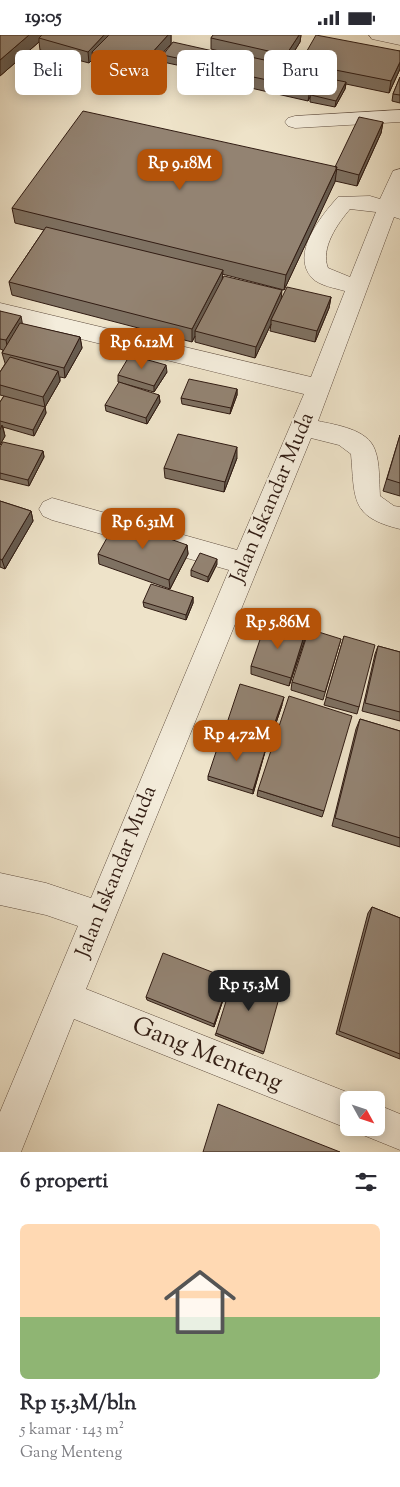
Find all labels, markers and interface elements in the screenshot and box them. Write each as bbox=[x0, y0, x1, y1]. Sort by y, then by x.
text: 19:05 bbox=[25, 4, 62, 31]
chip: Beli bbox=[15, 50, 81, 95]
chip: Sewa bbox=[91, 50, 167, 95]
chip: Filter bbox=[177, 50, 254, 95]
chip: Baru bbox=[264, 50, 337, 95]
pin: Rp 9.18M bbox=[128, 149, 232, 191]
text: Rp 9.18M bbox=[148, 153, 212, 176]
pin: Rp 6.12M bbox=[90, 327, 194, 370]
text: Rp 6.12M bbox=[111, 332, 173, 355]
street label: Jalan Iskandar Muda bbox=[223, 408, 323, 589]
pin: Rp 6.31M bbox=[91, 507, 195, 550]
text: Rp 6.31M bbox=[112, 512, 174, 535]
pin: Rp 5.86M bbox=[226, 607, 330, 650]
text: Rp 5.86M bbox=[246, 612, 310, 635]
pin: Rp 4.72M bbox=[185, 719, 289, 762]
text: Rp 4.72M bbox=[204, 724, 270, 747]
street label: Jalan Iskandar Muda bbox=[68, 781, 165, 963]
pin: Rp 15.3M bbox=[197, 969, 301, 1012]
text: Rp 15.3M bbox=[219, 974, 279, 997]
street label: Gang Menteng bbox=[126, 1008, 288, 1102]
north arrow bbox=[340, 1091, 385, 1136]
map controls bbox=[340, 1091, 385, 1136]
text: 6 properti bbox=[20, 1167, 108, 1197]
icon: filters bbox=[352, 1168, 380, 1196]
icon: home bbox=[155, 1257, 245, 1347]
text: Rp 15.3M/bln bbox=[20, 1389, 137, 1419]
text: 5 kamar · 143 m² bbox=[20, 1419, 124, 1442]
text: Gang Menteng bbox=[20, 1442, 122, 1465]

